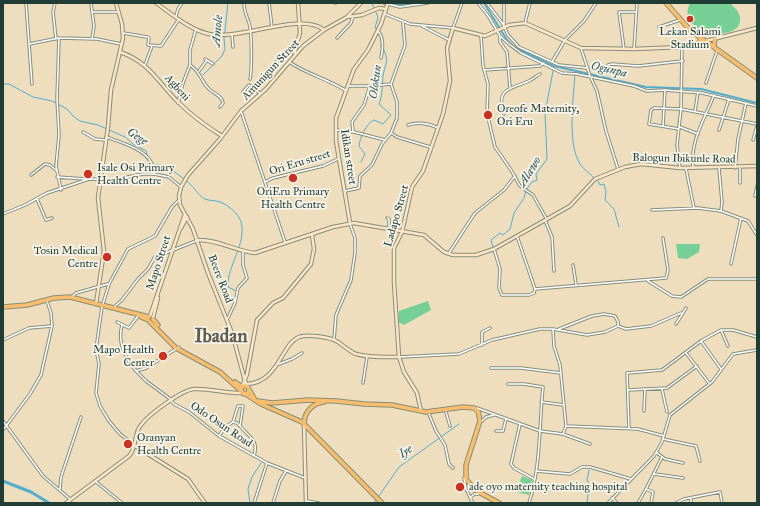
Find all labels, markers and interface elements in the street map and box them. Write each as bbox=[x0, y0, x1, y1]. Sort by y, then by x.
water label: Amole bbox=[209, 14, 227, 48]
marker: Lekan Salami Stadium bbox=[685, 14, 695, 24]
place label: Lekan Salami Stadium bbox=[659, 25, 721, 51]
street label: Amunigun Street bbox=[240, 37, 302, 103]
water label: Ogunpa bbox=[590, 59, 628, 81]
water label: Olokun bbox=[367, 64, 385, 100]
street label: Agbeni bbox=[162, 72, 192, 104]
place label: Oreofe Maternity, Ori Eru bbox=[497, 102, 579, 128]
marker: Oreofe Maternity, Ori Eru bbox=[482, 109, 494, 121]
water label: Gege bbox=[124, 125, 150, 149]
street label: Idikan street bbox=[337, 128, 359, 186]
street label: Ori Eru street bbox=[268, 147, 332, 179]
street label: Balogun Ibikunle Road bbox=[632, 152, 736, 166]
water label: Alawo bbox=[515, 154, 545, 190]
place label: Isale Osi Primary Health Centre bbox=[97, 161, 175, 187]
marker: Isale Osi Primary Health Centre bbox=[82, 168, 94, 180]
marker: OriEru Primary Health Centre bbox=[287, 172, 299, 184]
street label: Ladapo Street bbox=[382, 184, 412, 248]
place label: OriEru Primary Health Centre bbox=[257, 185, 329, 211]
street label: Mapo Street bbox=[144, 234, 174, 292]
place label: Tosin Medical Centre bbox=[34, 244, 98, 270]
marker: Tosin Medical Centre bbox=[101, 251, 113, 263]
street label: Beere Road bbox=[205, 253, 235, 305]
district label: Ibadan bbox=[194, 326, 248, 348]
place label: Mapo Health Center bbox=[93, 343, 154, 369]
marker: Mapo Health Center bbox=[157, 350, 169, 362]
street label: Odo Osun Road bbox=[187, 399, 255, 451]
place label: Oranyan Health Centre bbox=[137, 431, 201, 457]
marker: Oranyan Health Centre bbox=[122, 438, 134, 450]
water label: Iye bbox=[396, 442, 416, 462]
place label: ade oyo maternity teaching hospital bbox=[469, 480, 628, 494]
marker: ade oyo maternity teaching hospital bbox=[454, 481, 466, 493]

